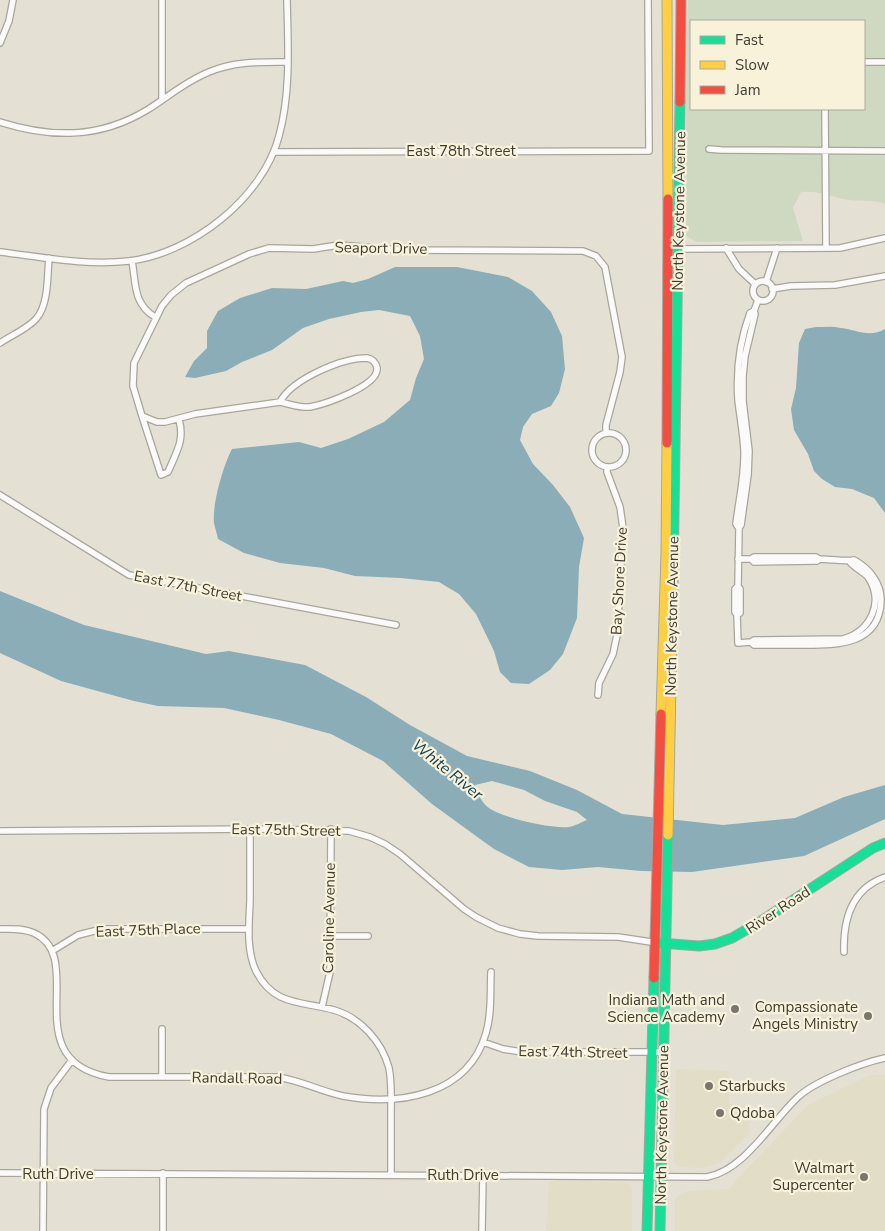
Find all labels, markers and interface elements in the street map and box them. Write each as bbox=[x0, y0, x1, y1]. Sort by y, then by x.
legend bbox=[690, 20, 865, 110]
text: Fast bbox=[735, 30, 764, 50]
text: Slow bbox=[735, 55, 770, 75]
text: Jam bbox=[734, 80, 761, 100]
street label: North Keystone Avenue bbox=[668, 131, 690, 291]
street label: East 78th Street bbox=[406, 141, 516, 161]
street label: Seaport Drive bbox=[334, 237, 428, 259]
street label: Bay Shore Drive bbox=[606, 526, 632, 636]
street label: North Keystone Avenue bbox=[661, 536, 683, 696]
street label: East 77th Street bbox=[132, 566, 244, 606]
water label: White River bbox=[407, 734, 488, 806]
street label: East 75th Street bbox=[231, 819, 342, 841]
street label: Caroline Avenue bbox=[318, 862, 340, 974]
street label: River Road bbox=[742, 882, 814, 938]
street label: East 75th Place bbox=[95, 918, 201, 942]
place label: Indiana Math and Science Academy bbox=[607, 990, 725, 1027]
place label: Compassionate Angels Ministry bbox=[752, 997, 858, 1034]
marker: Indiana Math and Science Academy bbox=[729, 1003, 741, 1015]
marker: Compassionate Angels Ministry bbox=[862, 1010, 874, 1022]
street label: East 74th Street bbox=[518, 1041, 629, 1063]
street label: North Keystone Avenue bbox=[651, 1045, 673, 1205]
street label: Randall Road bbox=[191, 1067, 283, 1089]
place label: Starbucks bbox=[719, 1076, 785, 1096]
marker: Starbucks bbox=[703, 1080, 715, 1092]
place label: Qdoba bbox=[730, 1103, 775, 1123]
marker: Qdoba bbox=[714, 1107, 726, 1119]
place label: Walmart Supercenter bbox=[773, 1158, 855, 1195]
street label: Ruth Drive bbox=[22, 1164, 94, 1184]
street label: Ruth Drive bbox=[427, 1165, 499, 1185]
marker: Walmart Supercenter bbox=[858, 1171, 870, 1183]

